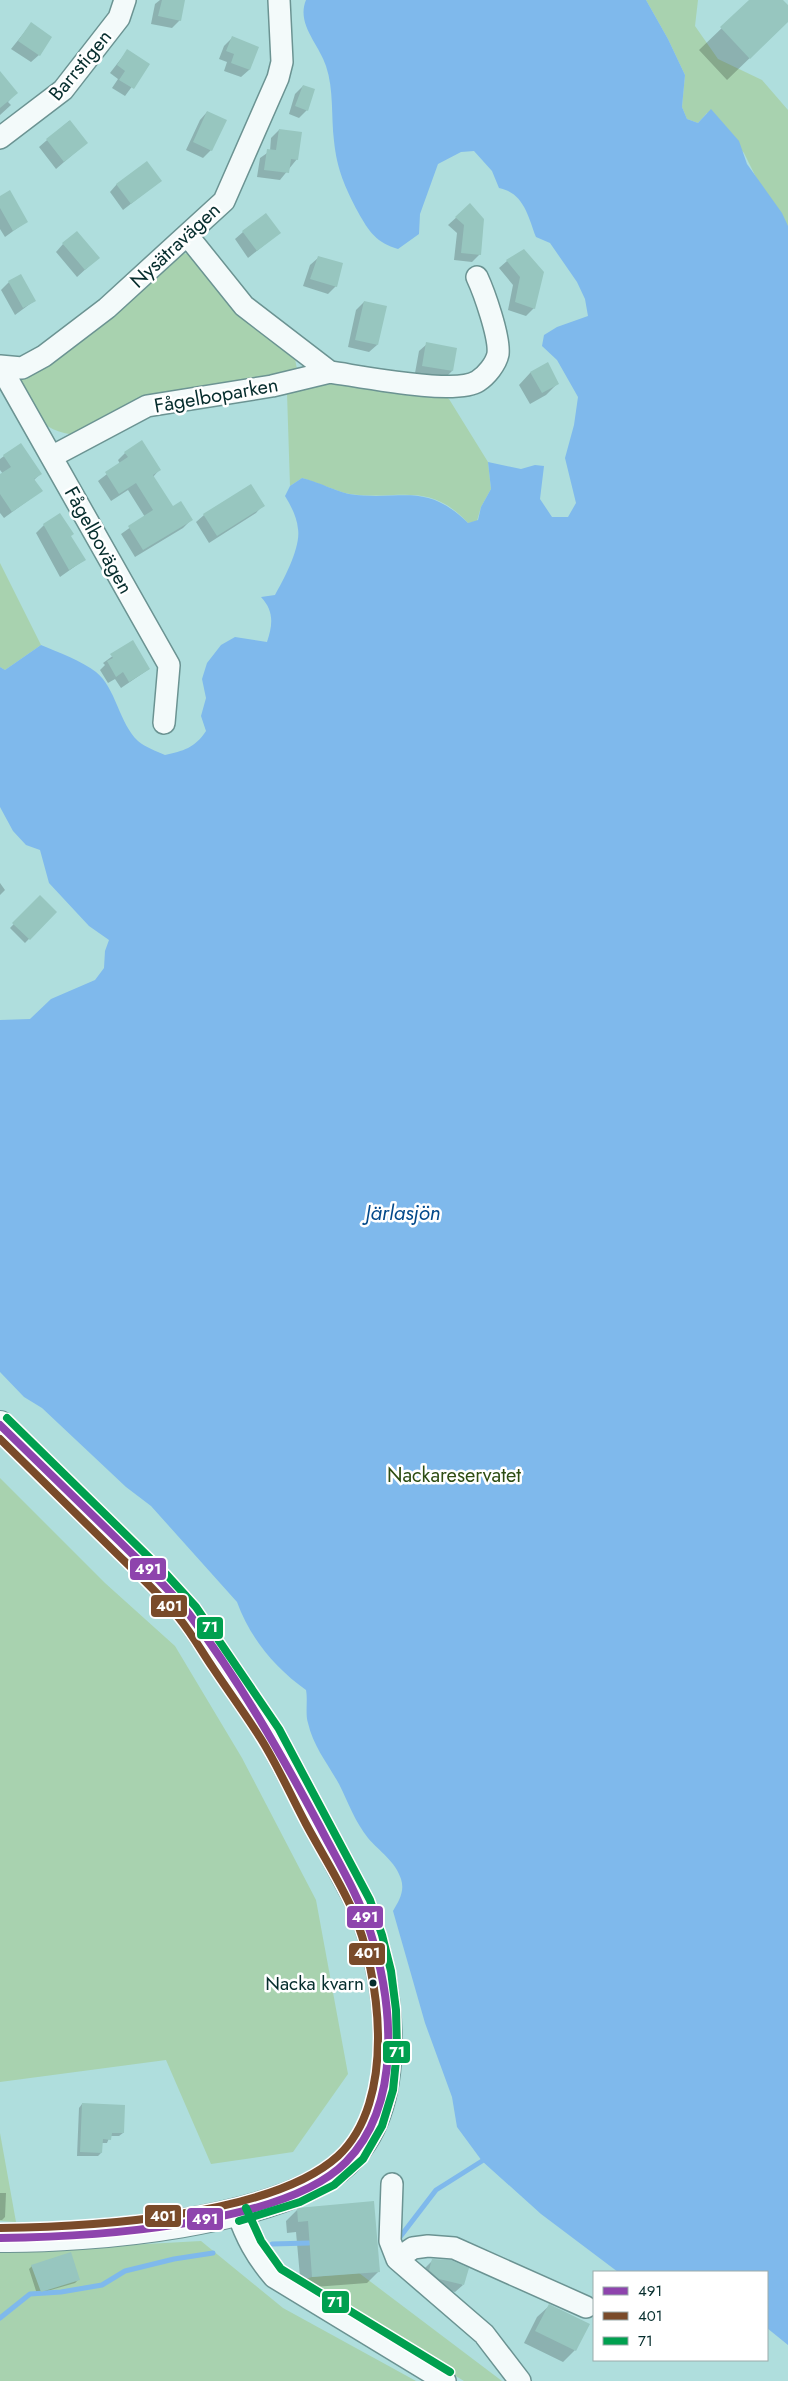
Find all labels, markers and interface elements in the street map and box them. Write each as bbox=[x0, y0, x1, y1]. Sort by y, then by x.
street label: Barrstigen bbox=[42, 24, 119, 107]
street label: Nysätravägen bbox=[124, 196, 227, 295]
street label: Fågelboparken bbox=[152, 370, 280, 421]
street label: Fågelbovägen bbox=[57, 481, 140, 599]
water label: Järlasjön bbox=[362, 1198, 440, 1228]
park label: Nackareservatet bbox=[387, 1461, 521, 1490]
line badge: 491 bbox=[129, 1557, 167, 1581]
text: 491 bbox=[135, 1559, 161, 1579]
line badge: 401 bbox=[150, 1594, 188, 1618]
text: 401 bbox=[156, 1596, 182, 1616]
line badge: 71 bbox=[196, 1616, 224, 1640]
text: 71 bbox=[202, 1617, 218, 1637]
line badge: 491 bbox=[346, 1905, 384, 1929]
text: 491 bbox=[352, 1907, 378, 1927]
line badge: 401 bbox=[348, 1942, 386, 1966]
text: 401 bbox=[354, 1943, 380, 1963]
place label: Nacka kvarn bbox=[265, 1970, 364, 1997]
marker: Nacka kvarn bbox=[368, 1978, 378, 1988]
line badge: 71 bbox=[382, 2040, 411, 2064]
text: 71 bbox=[389, 2042, 405, 2062]
line badge: 401 bbox=[144, 2204, 182, 2228]
text: 401 bbox=[150, 2206, 176, 2226]
line badge: 491 bbox=[186, 2207, 224, 2231]
text: 491 bbox=[192, 2209, 218, 2229]
legend bbox=[593, 2271, 768, 2361]
text: 491 bbox=[638, 2280, 662, 2302]
line badge: 71 bbox=[321, 2290, 350, 2314]
text: 71 bbox=[327, 2292, 343, 2312]
text: 401 bbox=[638, 2305, 663, 2327]
text: 71 bbox=[638, 2330, 653, 2352]

